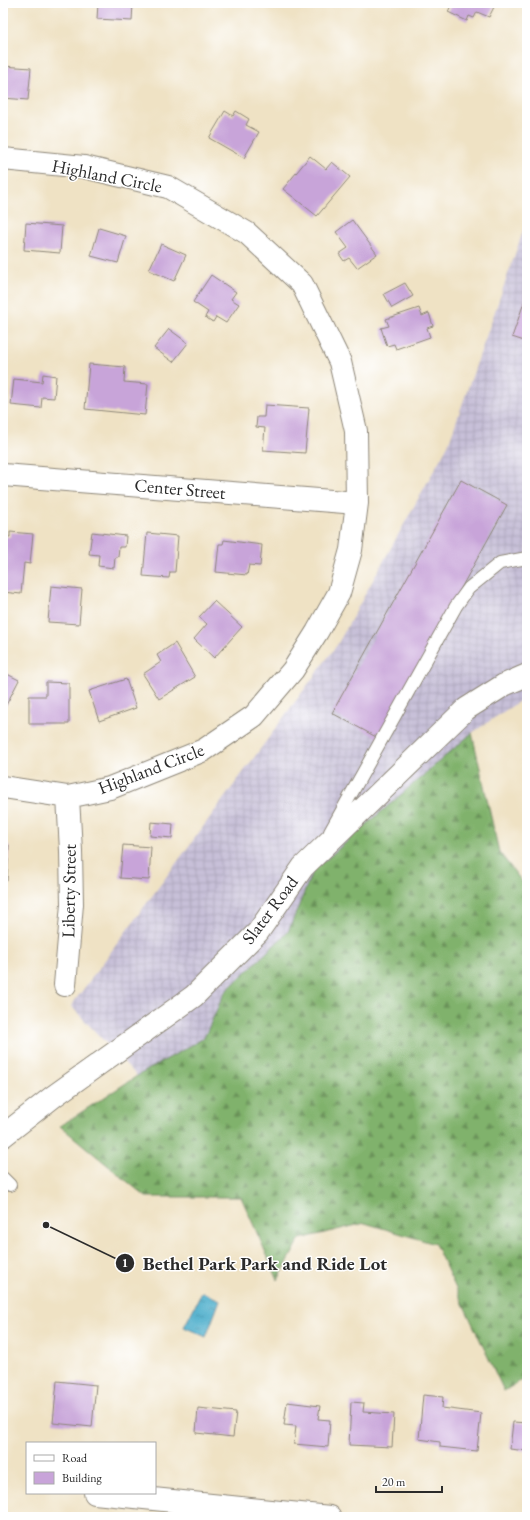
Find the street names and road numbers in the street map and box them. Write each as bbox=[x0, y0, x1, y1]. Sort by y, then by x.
street label: Highland Circle bbox=[50, 154, 164, 197]
street label: Center Street bbox=[134, 473, 227, 504]
street label: Highland Circle bbox=[95, 738, 207, 799]
street label: Liberty Street bbox=[56, 843, 81, 938]
street label: Slater Road bbox=[236, 870, 303, 949]

